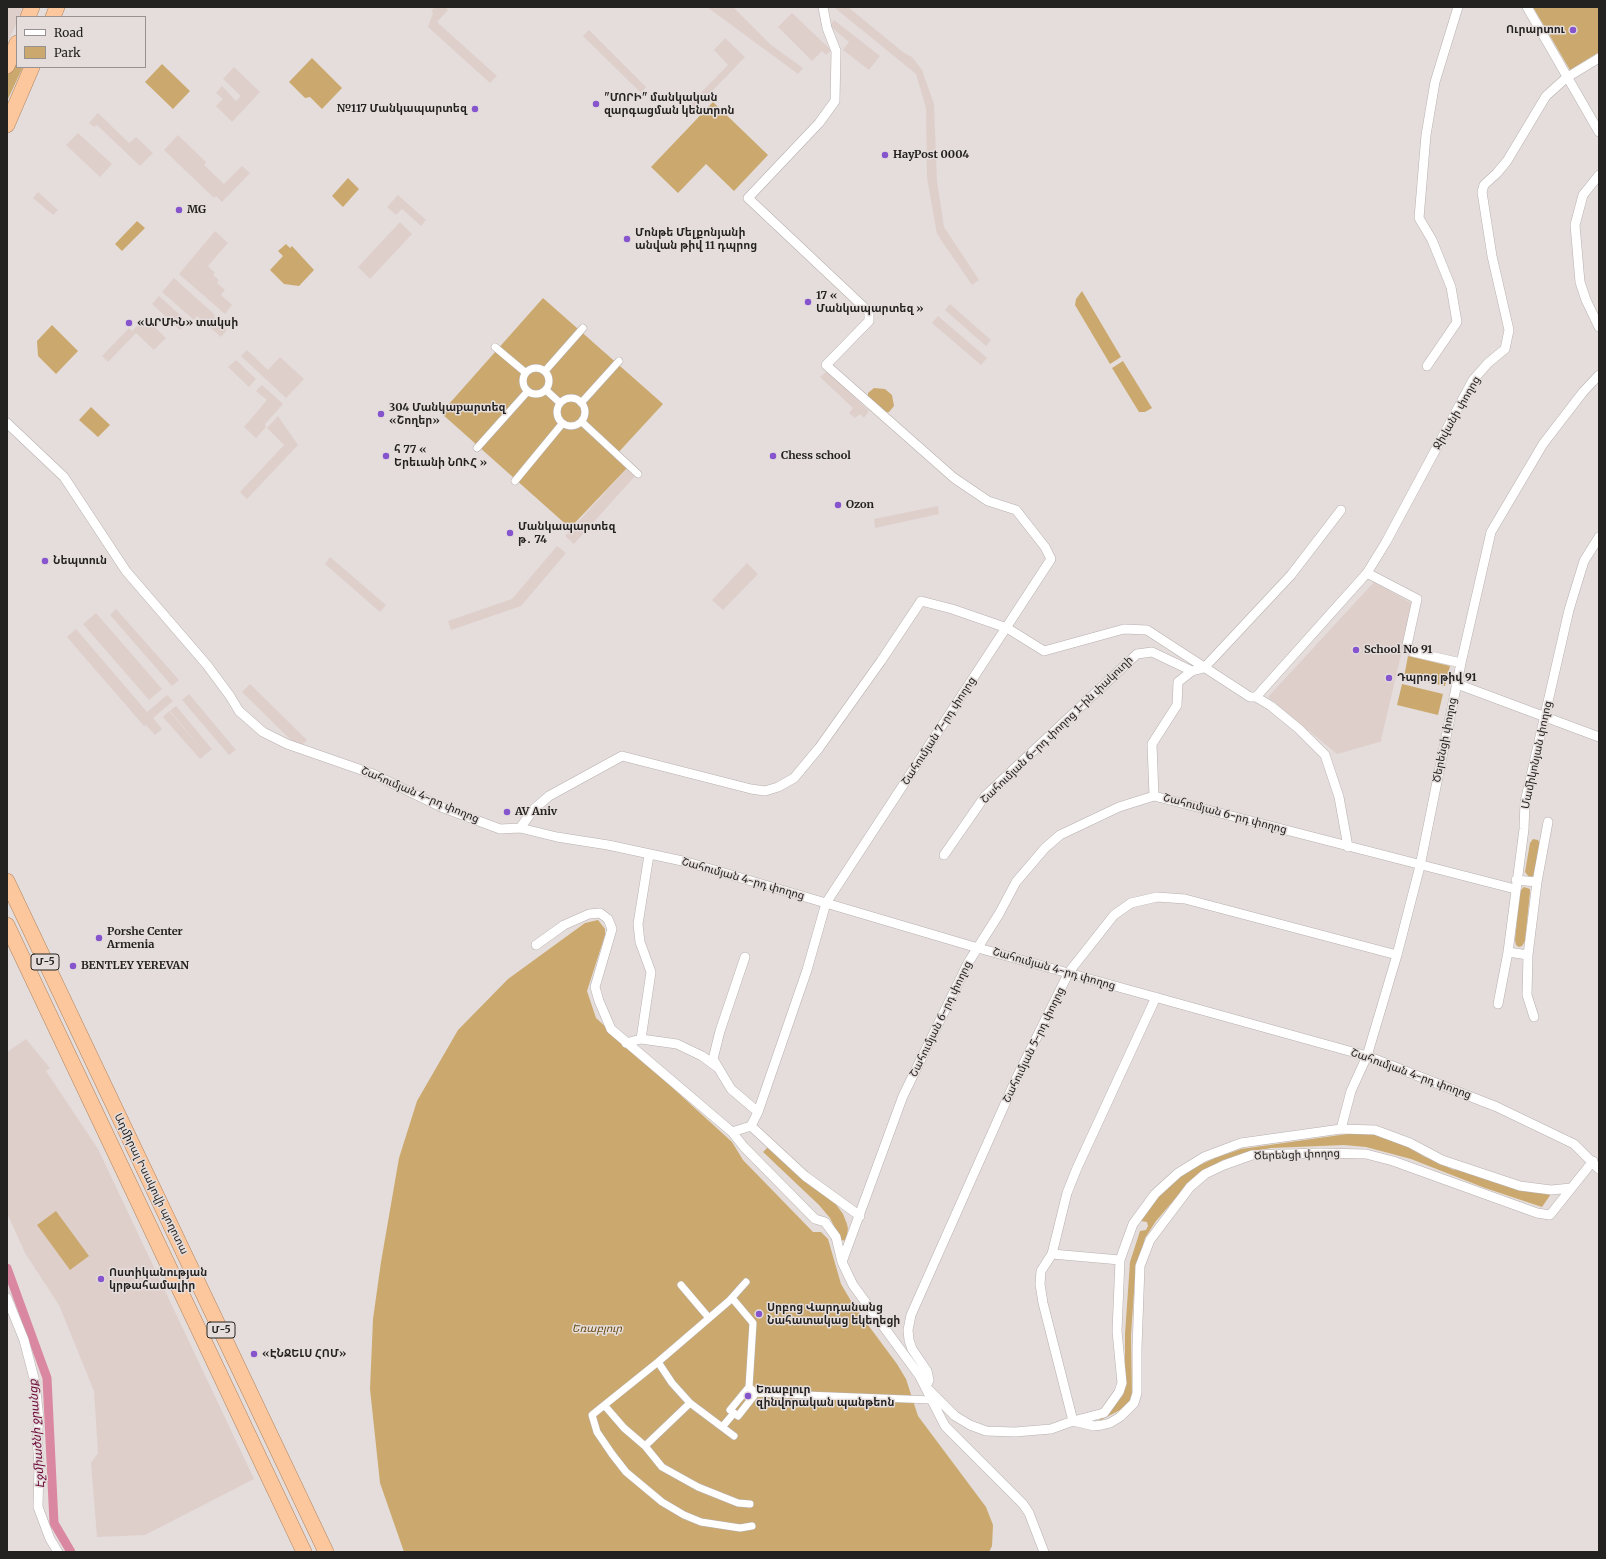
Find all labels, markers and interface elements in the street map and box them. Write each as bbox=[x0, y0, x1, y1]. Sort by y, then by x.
legend bbox=[16, 16, 146, 68]
place label: Ուրարտու bbox=[1506, 23, 1565, 37]
text: Road bbox=[54, 25, 83, 40]
marker: Ուրարտու bbox=[1568, 25, 1578, 35]
text: Park bbox=[54, 45, 81, 60]
place label: "ՄՈՐԻ" մանկական զարգացման կենտրոն bbox=[604, 91, 734, 117]
marker: "ՄՈՐԻ" մանկական զարգացման կենտրոն bbox=[591, 99, 601, 109]
place label: №117 Մանկապարտեզ bbox=[337, 102, 467, 116]
marker: №117 Մանկապարտեզ bbox=[470, 104, 480, 114]
place label: HayPost 0004 bbox=[893, 148, 969, 162]
marker: HayPost 0004 bbox=[880, 150, 890, 160]
place label: MG bbox=[187, 203, 206, 217]
marker: MG bbox=[174, 205, 184, 215]
place label: Մոնթե Մելքոնյանի անվան թիվ 11 դպրոց bbox=[635, 226, 757, 252]
marker: Մոնթե Մելքոնյանի անվան թիվ 11 դպրոց bbox=[622, 234, 632, 244]
place label: 17 « Մանկապարտեզ » bbox=[816, 289, 924, 315]
marker: 17 « Մանկապարտեզ » bbox=[803, 297, 813, 307]
place label: «ԱՐՄԻՆ» տակսի bbox=[137, 316, 238, 330]
marker: «ԱՐՄԻՆ» տակսի bbox=[124, 318, 134, 328]
street label: Ջիվանի փողոց bbox=[1431, 374, 1483, 452]
place label: 304 Մանկաpարտեզ «Շողեր» bbox=[389, 401, 506, 427]
marker: 304 Մանկաpարտեզ «Շողեր» bbox=[376, 409, 386, 419]
place label: հ 77 « Երեւանի ՆՈՒՀ » bbox=[394, 443, 487, 469]
place label: Chess school bbox=[781, 449, 851, 463]
marker: հ 77 « Երեւանի ՆՈՒՀ » bbox=[381, 451, 391, 461]
marker: Chess school bbox=[768, 451, 778, 461]
place label: Ozon bbox=[846, 498, 874, 512]
marker: Ozon bbox=[833, 500, 843, 510]
place label: Մանկապարտեզ թ․ 74 bbox=[518, 520, 615, 546]
marker: Մանկապարտեզ թ․ 74 bbox=[505, 528, 515, 538]
place label: Նեպտուն bbox=[53, 554, 107, 568]
marker: Նեպտուն bbox=[40, 556, 50, 566]
place label: School No 91 bbox=[1364, 643, 1432, 657]
marker: School No 91 bbox=[1351, 645, 1361, 655]
street label: Շահումյան 6-րդ փողոց 1-ին փակուղի bbox=[978, 654, 1136, 806]
place label: Դպրոց թիվ 91 bbox=[1397, 671, 1477, 685]
marker: Դպրոց թիվ 91 bbox=[1384, 673, 1394, 683]
street label: Շահումյան 7-րդ փողոց bbox=[899, 674, 979, 788]
street label: Ծերենցի փողոց bbox=[1430, 696, 1460, 784]
street label: Մամիկոնյան փողոց bbox=[1519, 700, 1555, 810]
street label: Շահումյան 4-րդ փողոց bbox=[359, 764, 481, 826]
street label: Շահումյան 6-րդ փողոց bbox=[1162, 791, 1288, 837]
place label: AV Aniv bbox=[515, 805, 557, 819]
marker: AV Aniv bbox=[502, 807, 512, 817]
street label: Շահումյան 4-րդ փողոց bbox=[680, 855, 806, 903]
place label: Porshe Center Armenia bbox=[107, 925, 183, 951]
marker: Porshe Center Armenia bbox=[94, 933, 104, 943]
street label: Շահումյան 4-րդ փողոց bbox=[991, 945, 1117, 993]
road number: Մ-5 bbox=[31, 954, 59, 970]
place label: BENTLEY YEREVAN bbox=[81, 959, 189, 973]
street label: Շահումյան 6-րդ փողոց bbox=[907, 959, 975, 1079]
marker: BENTLEY YEREVAN bbox=[68, 961, 78, 971]
street label: Շահումյան 5-րդ փողոց bbox=[1000, 985, 1068, 1105]
street label: Շահումյան 4-րդ փողոց bbox=[1349, 1046, 1473, 1102]
street label: Ադմիրալ Իսակովի պողոտա bbox=[111, 1111, 191, 1257]
street label: Ծերենցի փողոց bbox=[1254, 1147, 1340, 1163]
place label: Ոստիկանության կրթահամալիր bbox=[109, 1266, 207, 1292]
marker: Ոստիկանության կրթահամալիր bbox=[96, 1274, 106, 1284]
place label: Սրբոց Վարդանանց Նահատակաց եկեղեցի bbox=[767, 1301, 900, 1327]
marker: Սրբոց Վարդանանց Նահատակաց եկեղեցի bbox=[754, 1309, 764, 1319]
road number: Մ-5 bbox=[207, 1322, 235, 1338]
park label: Եռաբլուր bbox=[572, 1322, 622, 1336]
place label: «ԷՆՋԵԼՍ ՀՈՄ» bbox=[262, 1347, 346, 1361]
marker: «ԷՆՋԵԼՍ ՀՈՄ» bbox=[249, 1349, 259, 1359]
water label: Էջմիածնի ջրանցք bbox=[26, 1379, 48, 1489]
place label: Եռաբլուր զինվորական պանթեոն bbox=[756, 1383, 894, 1409]
marker: Եռաբլուր զինվորական պանթեոն bbox=[743, 1391, 753, 1401]

